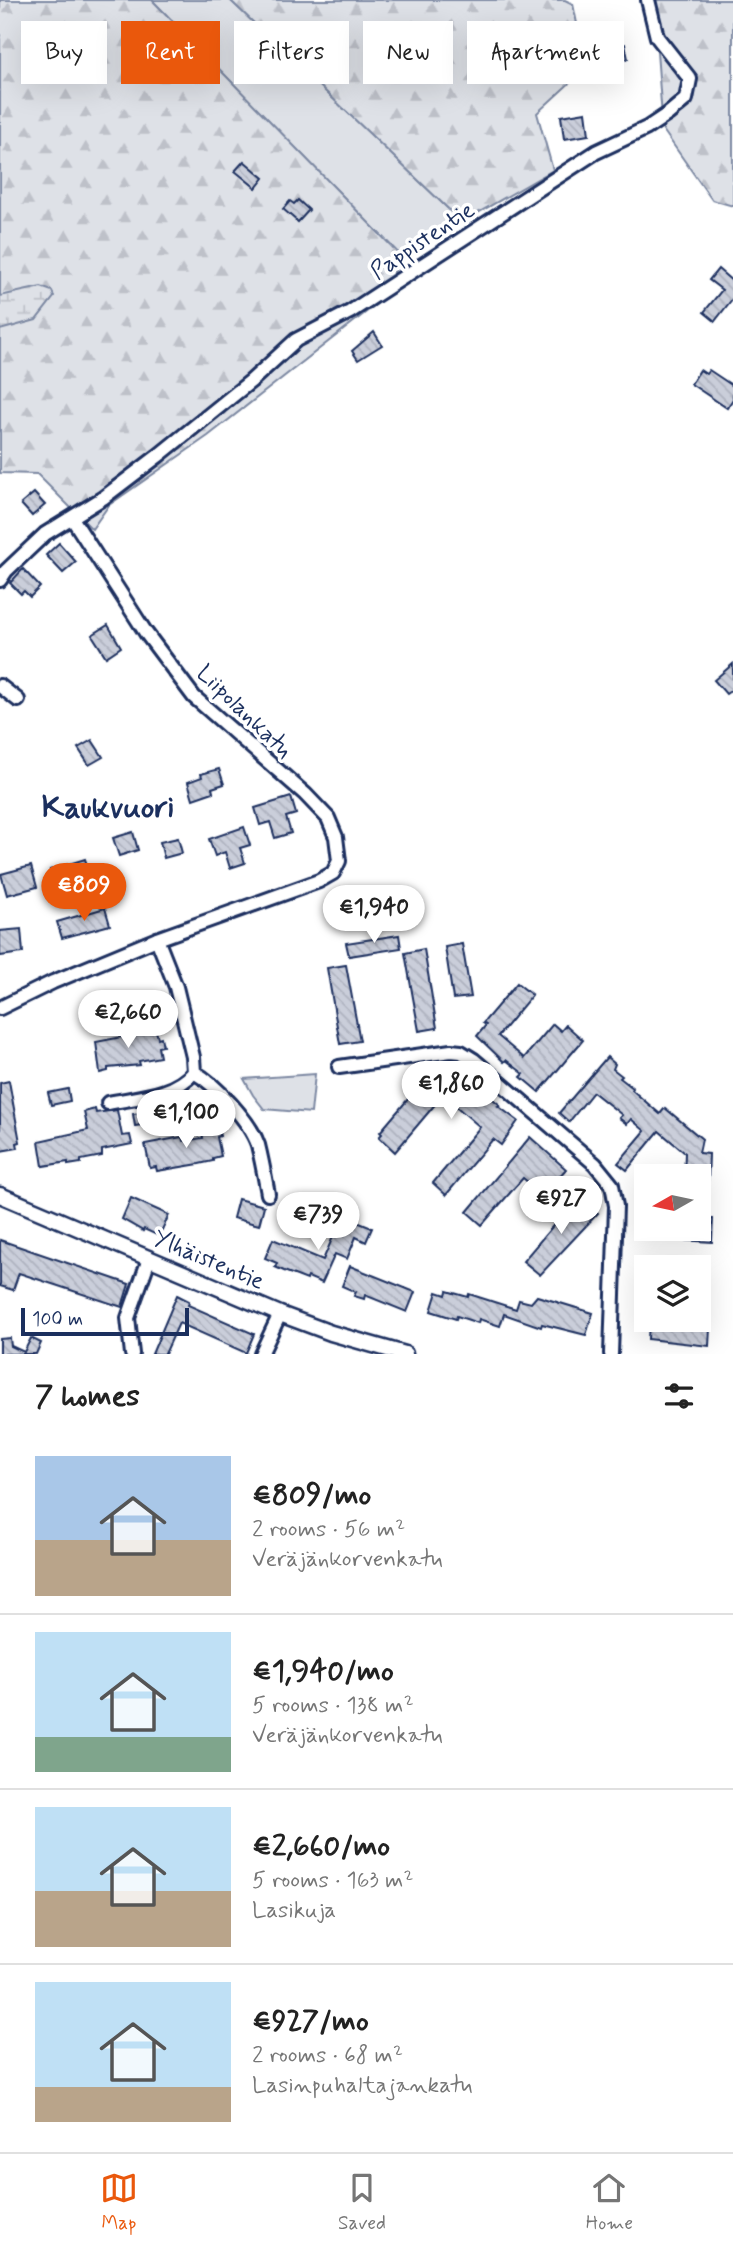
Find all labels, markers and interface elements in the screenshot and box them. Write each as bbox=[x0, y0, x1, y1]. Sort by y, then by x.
chip: Buy bbox=[21, 21, 107, 84]
chip: Rent bbox=[121, 21, 220, 84]
chip: Filters bbox=[234, 21, 349, 84]
chip: New bbox=[363, 21, 453, 84]
chip: Apartment bbox=[467, 21, 624, 84]
street label: Pappistentie bbox=[365, 195, 481, 287]
street label: Liipolankatu bbox=[189, 658, 299, 766]
district label: Kaukvuori bbox=[42, 787, 174, 829]
pin: €809 bbox=[43, 864, 125, 923]
text: €809 bbox=[57, 871, 111, 901]
pin: €1,940 bbox=[317, 886, 431, 945]
text: €1,940 bbox=[339, 893, 409, 923]
pin: €2,660 bbox=[71, 990, 185, 1050]
text: €2,660 bbox=[94, 998, 162, 1028]
pin: €1,860 bbox=[394, 1062, 508, 1121]
text: €1,860 bbox=[418, 1069, 484, 1099]
pin: €1,100 bbox=[129, 1090, 243, 1150]
text: €1,100 bbox=[153, 1098, 219, 1128]
north arrow bbox=[634, 1164, 710, 1241]
map controls bbox=[634, 1164, 711, 1332]
pin: €927 bbox=[520, 1176, 602, 1236]
text: €927 bbox=[535, 1184, 587, 1214]
pin: €739 bbox=[277, 1192, 359, 1252]
text: €739 bbox=[293, 1200, 343, 1230]
street label: Ylhäistentie bbox=[148, 1223, 269, 1298]
button: layers bbox=[634, 1255, 711, 1332]
scale bar bbox=[21, 1305, 189, 1337]
text: 100 m bbox=[32, 1307, 83, 1332]
text: 7 homes bbox=[35, 1377, 140, 1416]
icon: filters bbox=[660, 1377, 698, 1415]
text: €809/mo bbox=[252, 1476, 371, 1515]
icon: home bbox=[91, 1484, 175, 1568]
text: 2 rooms · 56 m² bbox=[252, 1515, 405, 1545]
text: Veräjänkorvenkatu bbox=[252, 1545, 443, 1575]
text: €1,940/mo bbox=[252, 1652, 394, 1691]
icon: home bbox=[91, 1660, 175, 1744]
text: 5 rooms · 138 m² bbox=[252, 1691, 414, 1721]
text: Veräjänkorvenkatu bbox=[252, 1721, 443, 1751]
text: €2,660/mo bbox=[252, 1827, 390, 1866]
icon: home bbox=[91, 1835, 175, 1919]
text: 5 rooms · 163 m² bbox=[252, 1866, 414, 1896]
text: Lasikuja bbox=[252, 1896, 336, 1926]
text: €927/mo bbox=[252, 2002, 369, 2041]
icon: home bbox=[91, 2010, 175, 2094]
text: 2 rooms · 68 m² bbox=[252, 2041, 403, 2071]
text: Lasinpuhaltajankatu bbox=[252, 2071, 472, 2101]
tab: Map bbox=[100, 2169, 138, 2236]
tab: Saved bbox=[338, 2169, 386, 2236]
tab: Home bbox=[586, 2169, 633, 2236]

